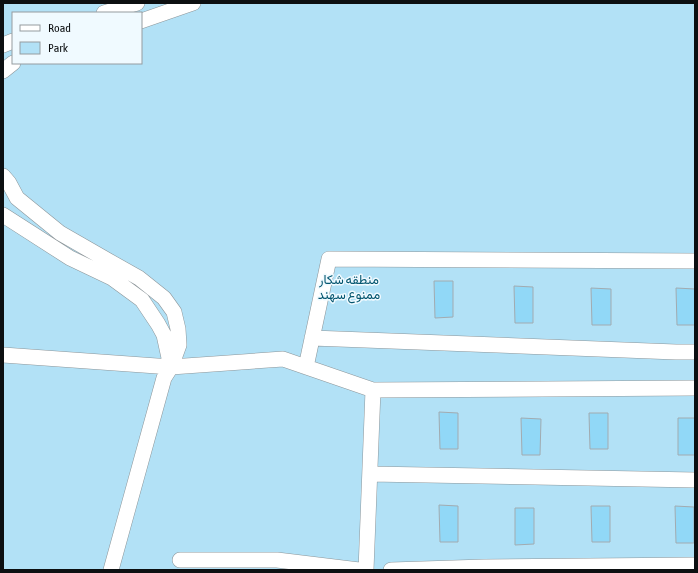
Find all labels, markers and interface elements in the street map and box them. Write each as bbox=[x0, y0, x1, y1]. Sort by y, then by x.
legend bbox=[12, 12, 142, 64]
text: Road bbox=[48, 21, 71, 35]
text: Park bbox=[48, 41, 69, 55]
park label: منطقه شکار ممنوع سهند bbox=[318, 272, 380, 304]

